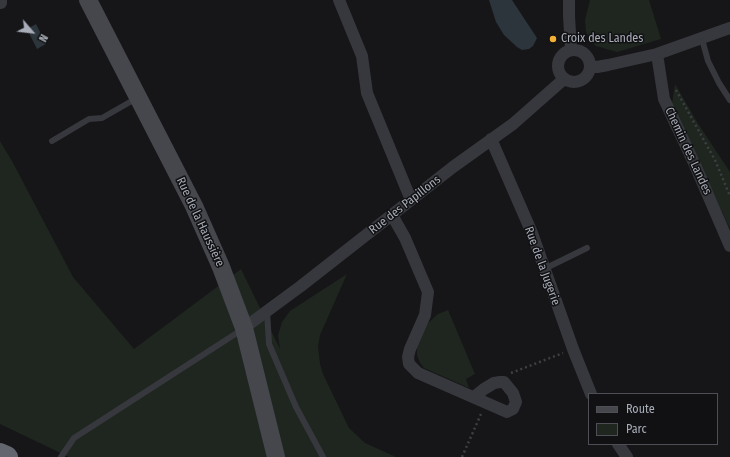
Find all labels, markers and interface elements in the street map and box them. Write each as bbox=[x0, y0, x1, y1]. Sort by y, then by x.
north arrow bbox=[12, 12, 52, 52]
text: N bbox=[36, 32, 50, 44]
place label: Croix des Landes bbox=[561, 32, 643, 46]
marker: Croix des Landes bbox=[548, 34, 558, 44]
street label: Chemin des Landes bbox=[661, 105, 715, 197]
street label: Rue des Papillons bbox=[366, 173, 444, 237]
street label: Rue de la Haussière bbox=[173, 175, 227, 269]
street label: Rue de la Jugerie bbox=[521, 225, 563, 307]
legend bbox=[588, 393, 718, 445]
text: Route bbox=[626, 402, 655, 416]
text: Parc bbox=[626, 422, 647, 436]

